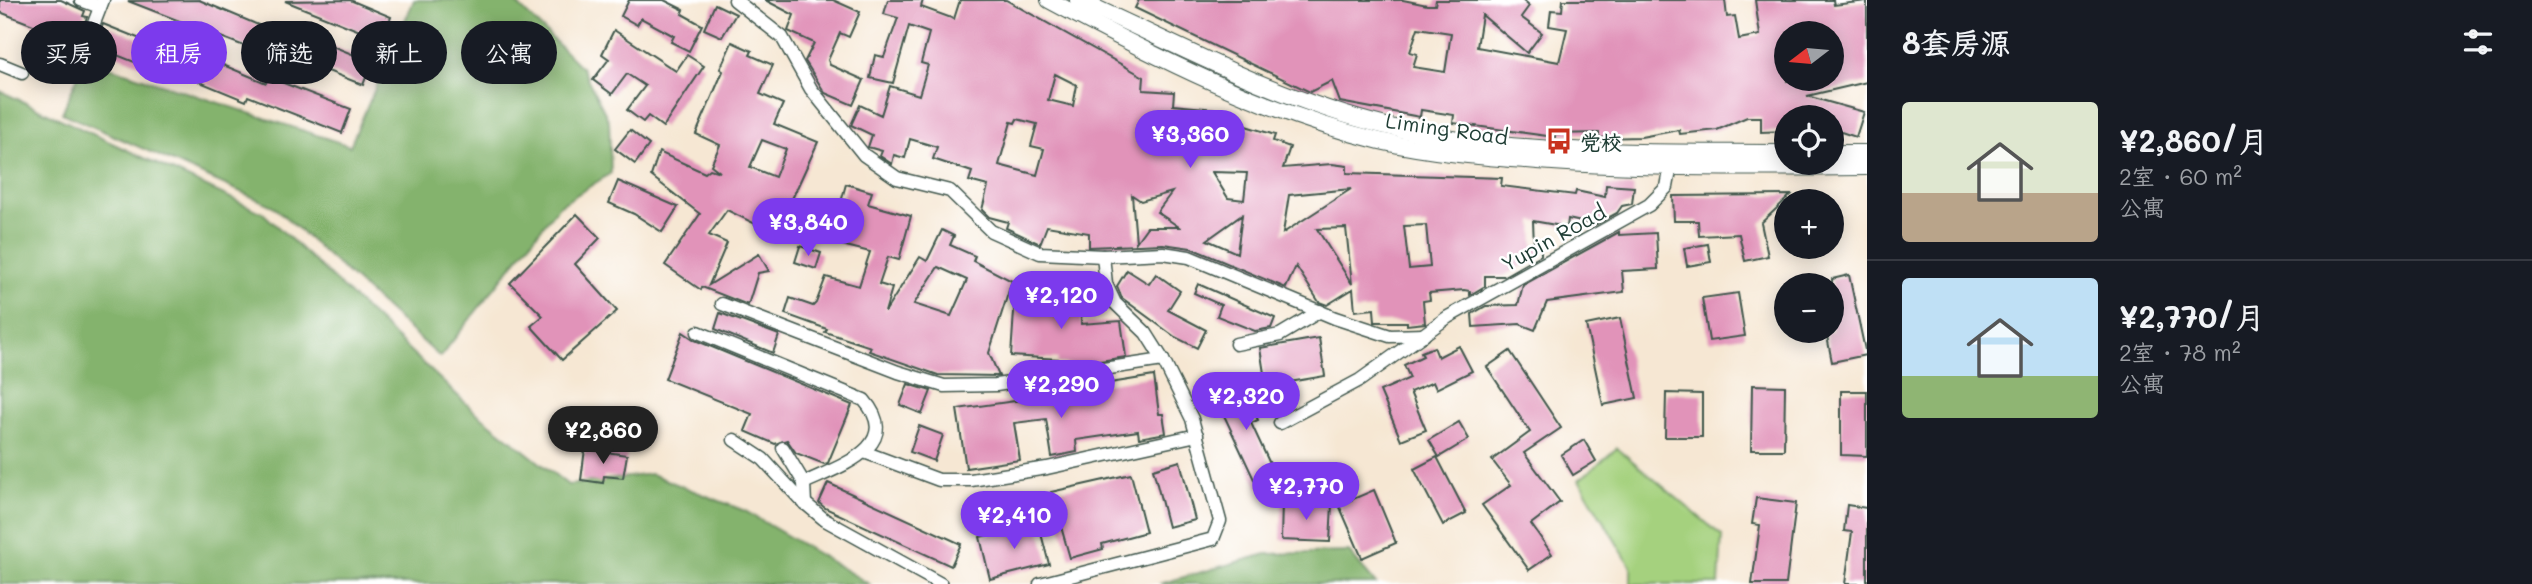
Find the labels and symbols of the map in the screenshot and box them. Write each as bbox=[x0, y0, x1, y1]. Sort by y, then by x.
north arrow bbox=[1774, 21, 1844, 91]
street label: Liming Road bbox=[1384, 106, 1510, 150]
pin: ¥3,360 bbox=[1133, 110, 1247, 170]
bus stop icon: 党校 bbox=[1544, 126, 1574, 156]
place label: 党校 bbox=[1580, 128, 1622, 155]
street label: Yupin Road bbox=[1496, 197, 1610, 277]
pin: ¥3,840 bbox=[751, 198, 865, 258]
pin: ¥2,120 bbox=[1004, 272, 1118, 331]
pin: ¥2,290 bbox=[1004, 360, 1118, 420]
pin: ¥2,320 bbox=[1189, 372, 1303, 432]
pin: ¥2,860 bbox=[546, 406, 660, 466]
pin: ¥2,770 bbox=[1249, 462, 1363, 522]
pin: ¥2,410 bbox=[957, 491, 1071, 551]

